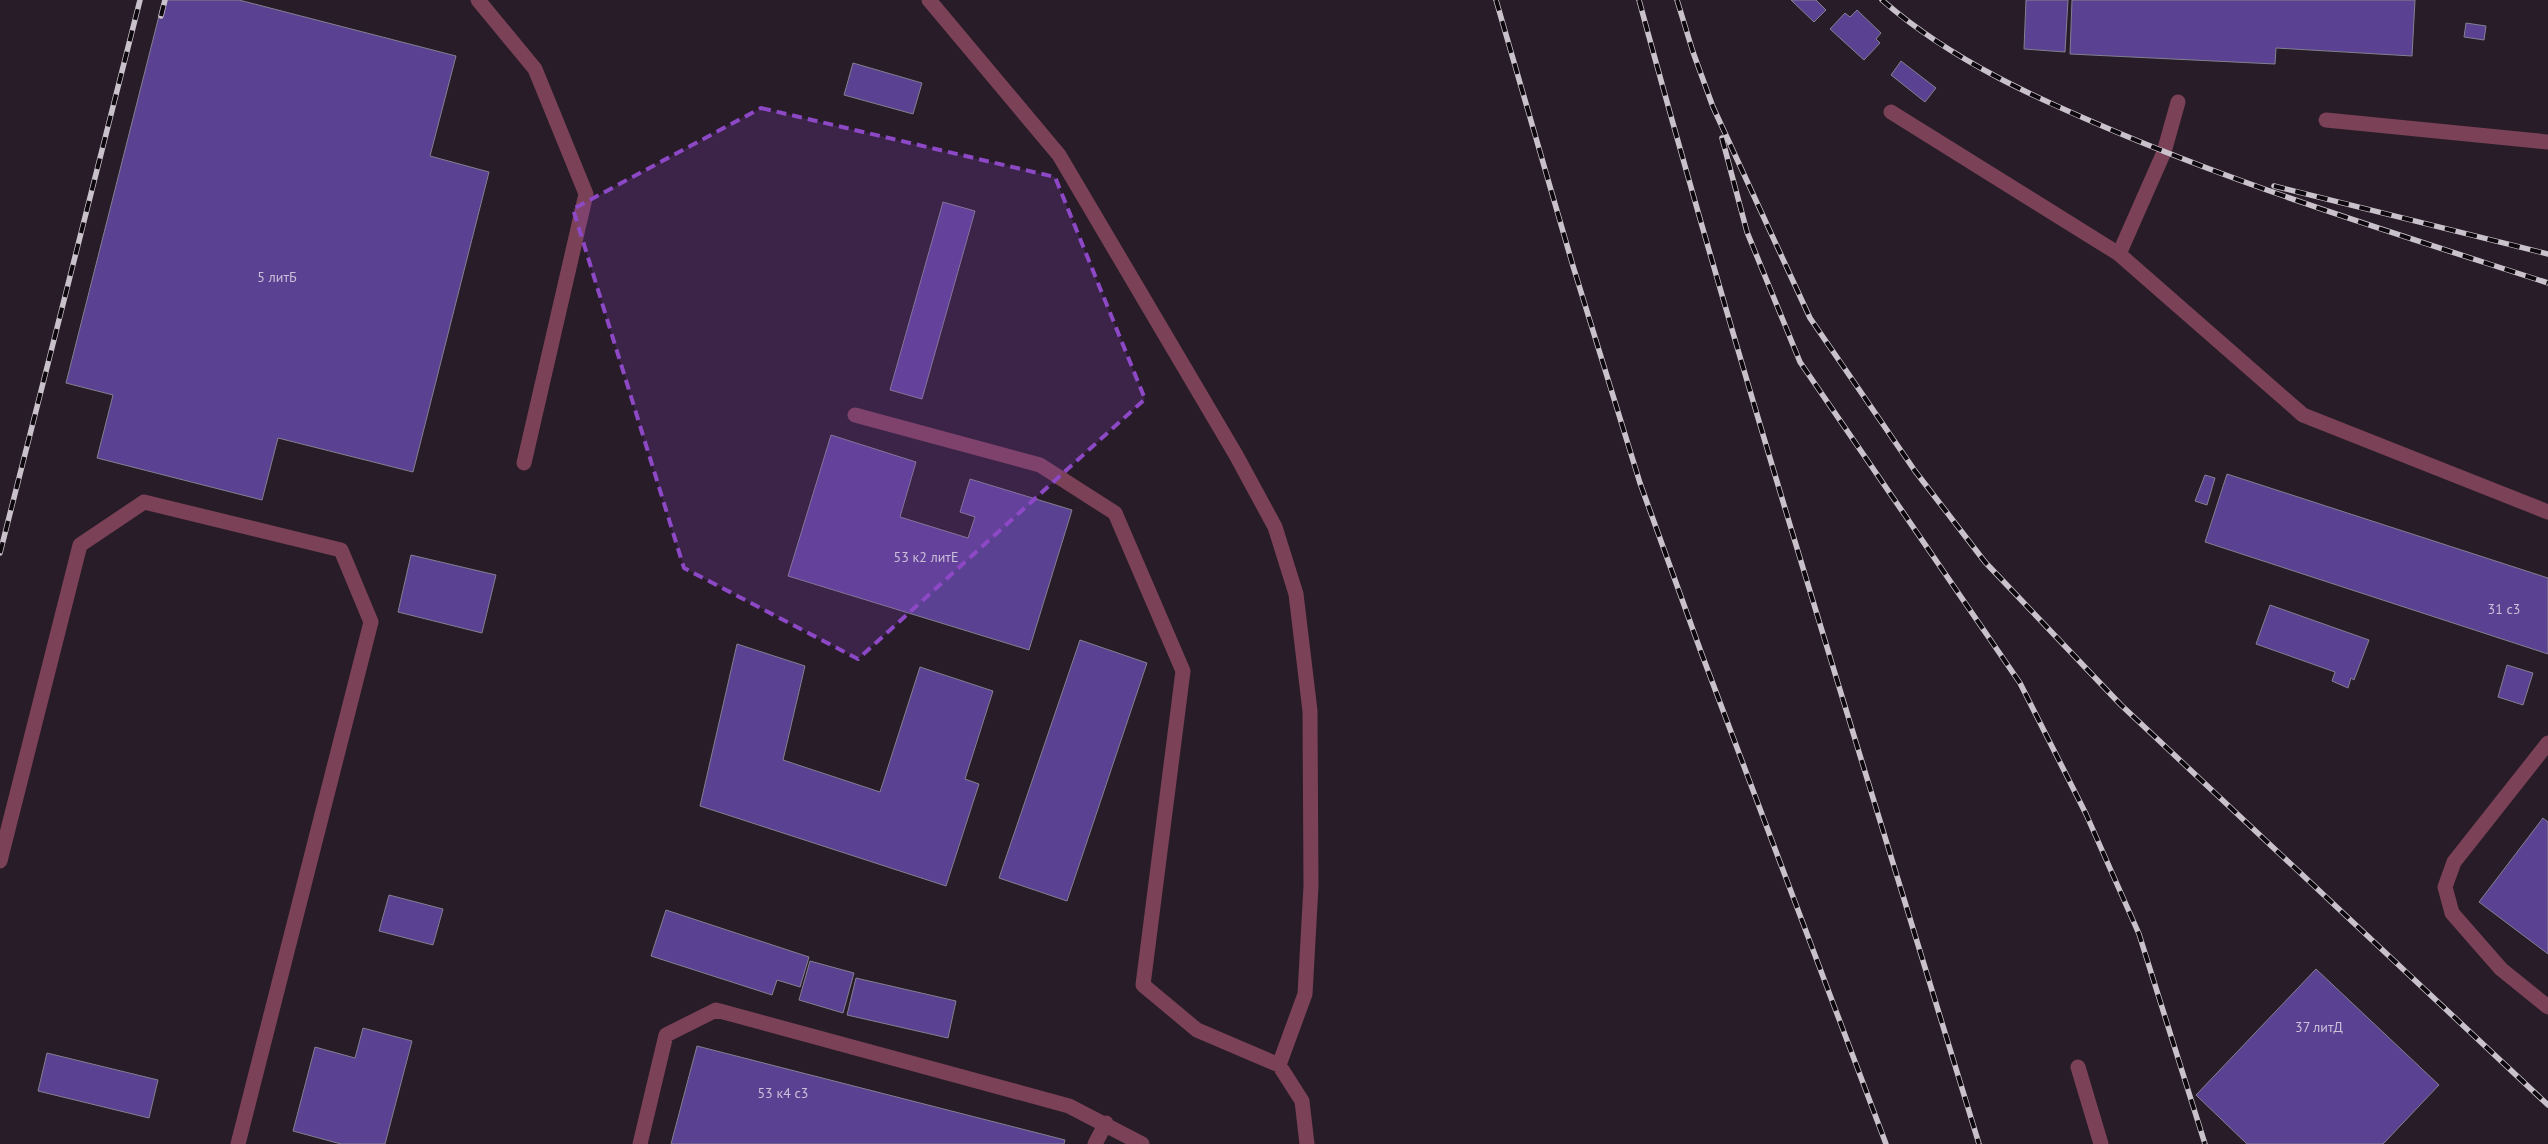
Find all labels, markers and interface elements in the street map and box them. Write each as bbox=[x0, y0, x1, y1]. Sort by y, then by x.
house number: 5 литБ bbox=[257, 268, 297, 286]
house number: 53 к2 литЕ bbox=[894, 548, 958, 566]
house number: 31 с3 bbox=[2488, 600, 2520, 618]
house number: 37 литД bbox=[2295, 1018, 2343, 1036]
house number: 53 к4 с3 bbox=[757, 1084, 809, 1102]

